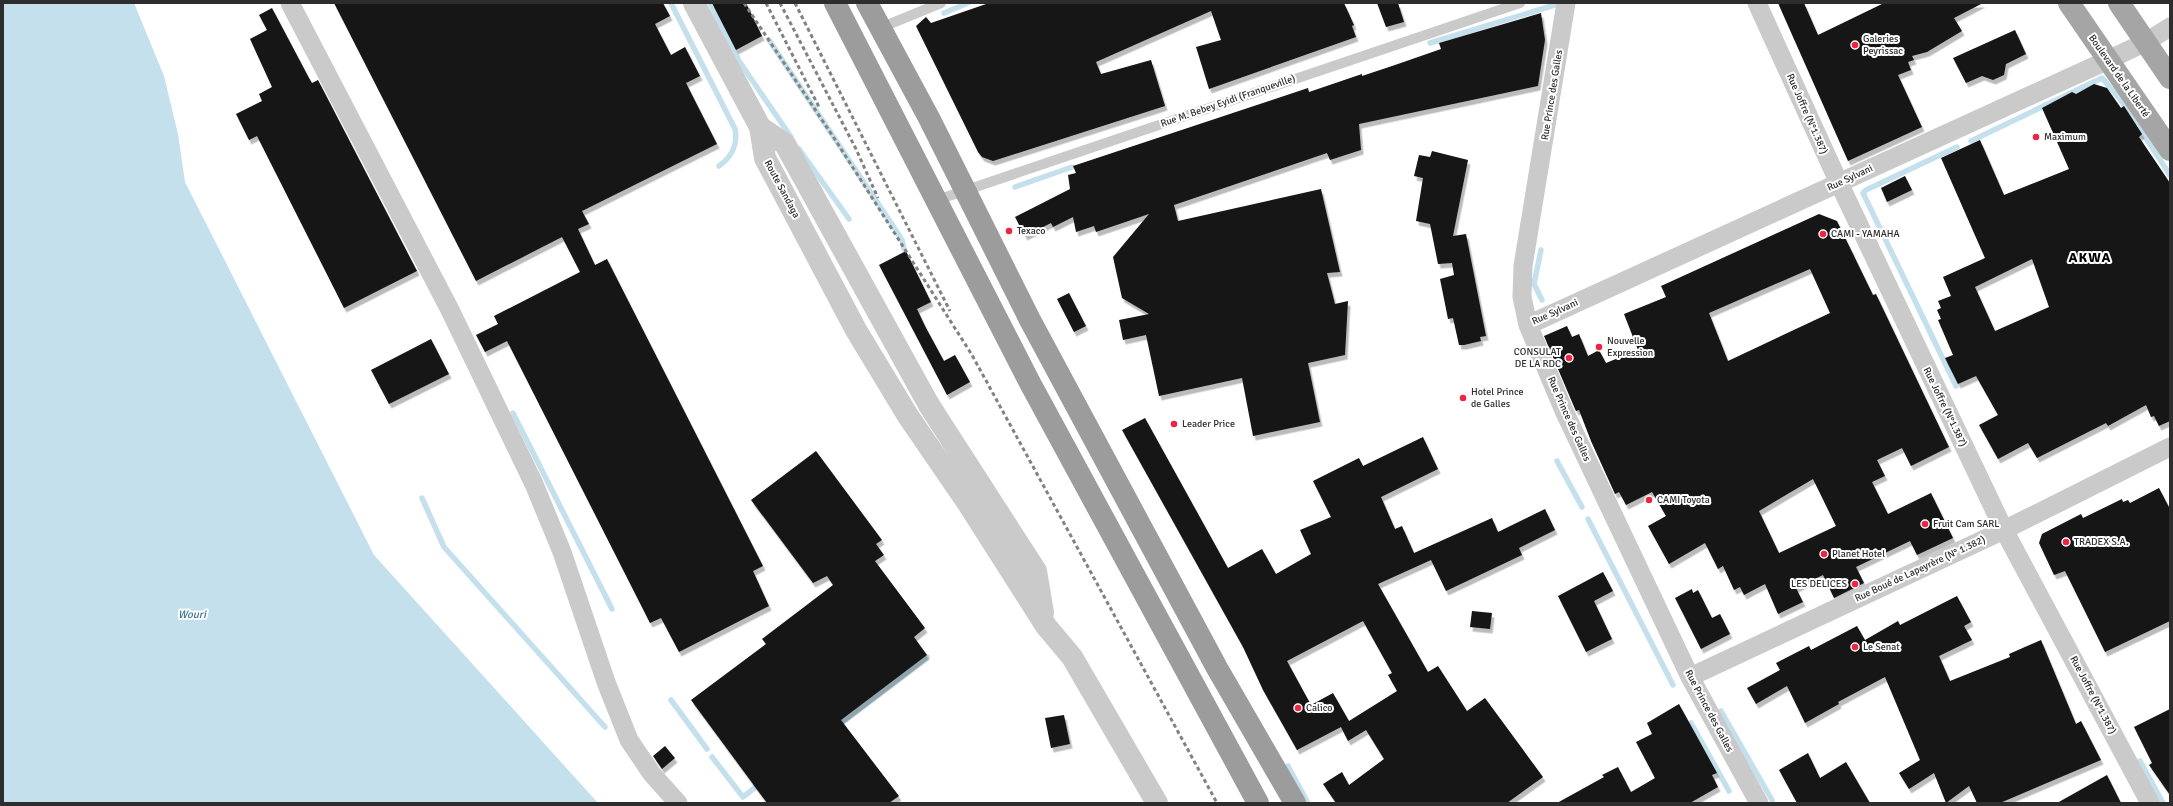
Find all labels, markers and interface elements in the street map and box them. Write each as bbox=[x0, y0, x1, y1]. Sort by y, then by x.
street label: Boulevard de la Liberté bbox=[2086, 32, 2152, 120]
place label: Galeries Peyrissac bbox=[1863, 33, 1903, 57]
marker: Galeries Peyrissac bbox=[1850, 40, 1860, 50]
street label: Rue Prince des Galles bbox=[1539, 48, 1565, 141]
street label: Rue M. Bebey Eyidi (Franqueville) bbox=[1159, 72, 1297, 130]
street label: Rue Joffre (N°1.387) bbox=[1784, 72, 1830, 156]
place label: Maximum bbox=[2044, 131, 2086, 143]
marker: Maximum bbox=[2031, 132, 2041, 142]
street label: Route Sandaga bbox=[762, 158, 802, 220]
street label: Rue Sylvani bbox=[1825, 162, 1875, 194]
place label: Texaco bbox=[1017, 225, 1046, 237]
marker: Texaco bbox=[1004, 226, 1014, 236]
place label: CAMI - YAMAHA bbox=[1831, 228, 1900, 240]
marker: CAMI - YAMAHA bbox=[1818, 229, 1828, 239]
district label: AKWA bbox=[2069, 249, 2111, 266]
street label: Rue Sylvani bbox=[1530, 297, 1580, 327]
place label: Nouvelle Expression bbox=[1607, 335, 1653, 359]
marker: Nouvelle Expression bbox=[1594, 342, 1604, 352]
place label: CONSULAT DE LA RDC bbox=[1514, 346, 1561, 370]
marker: CONSULAT DE LA RDC bbox=[1564, 353, 1574, 363]
street label: Rue Joffre (N°1.387) bbox=[1921, 365, 1969, 449]
street label: Rue Prince des Galles bbox=[1545, 375, 1593, 464]
place label: Hotel Prince de Galles bbox=[1471, 386, 1524, 410]
marker: Hotel Prince de Galles bbox=[1458, 393, 1468, 403]
place label: Leader Price bbox=[1182, 418, 1235, 430]
marker: Leader Price bbox=[1169, 419, 1179, 429]
place label: CAMI Toyota bbox=[1657, 494, 1710, 506]
marker: CAMI Toyota bbox=[1644, 495, 1654, 505]
place label: Fruit Cam SARL bbox=[1933, 518, 1999, 530]
marker: Fruit Cam SARL bbox=[1920, 519, 1930, 529]
street label: Rue Boué de Lapeyrère (N° 1.382) bbox=[1853, 533, 1987, 605]
place label: TRADEX S.A. bbox=[2074, 536, 2129, 548]
marker: TRADEX S.A. bbox=[2061, 537, 2071, 547]
place label: Planet Hotel bbox=[1832, 548, 1885, 560]
marker: Planet Hotel bbox=[1819, 549, 1829, 559]
place label: LES DELICES bbox=[1791, 578, 1847, 590]
marker: LES DELICES bbox=[1850, 579, 1860, 589]
water label: Wouri bbox=[178, 608, 207, 621]
place label: Le Senat bbox=[1863, 641, 1900, 653]
marker: Le Senat bbox=[1850, 642, 1860, 652]
street label: Rue Joffre (N°1.387) bbox=[2067, 654, 2119, 736]
street label: Rue Prince des Galles bbox=[1682, 668, 1736, 755]
place label: Calico bbox=[1306, 702, 1333, 714]
marker: Calico bbox=[1293, 703, 1303, 713]

